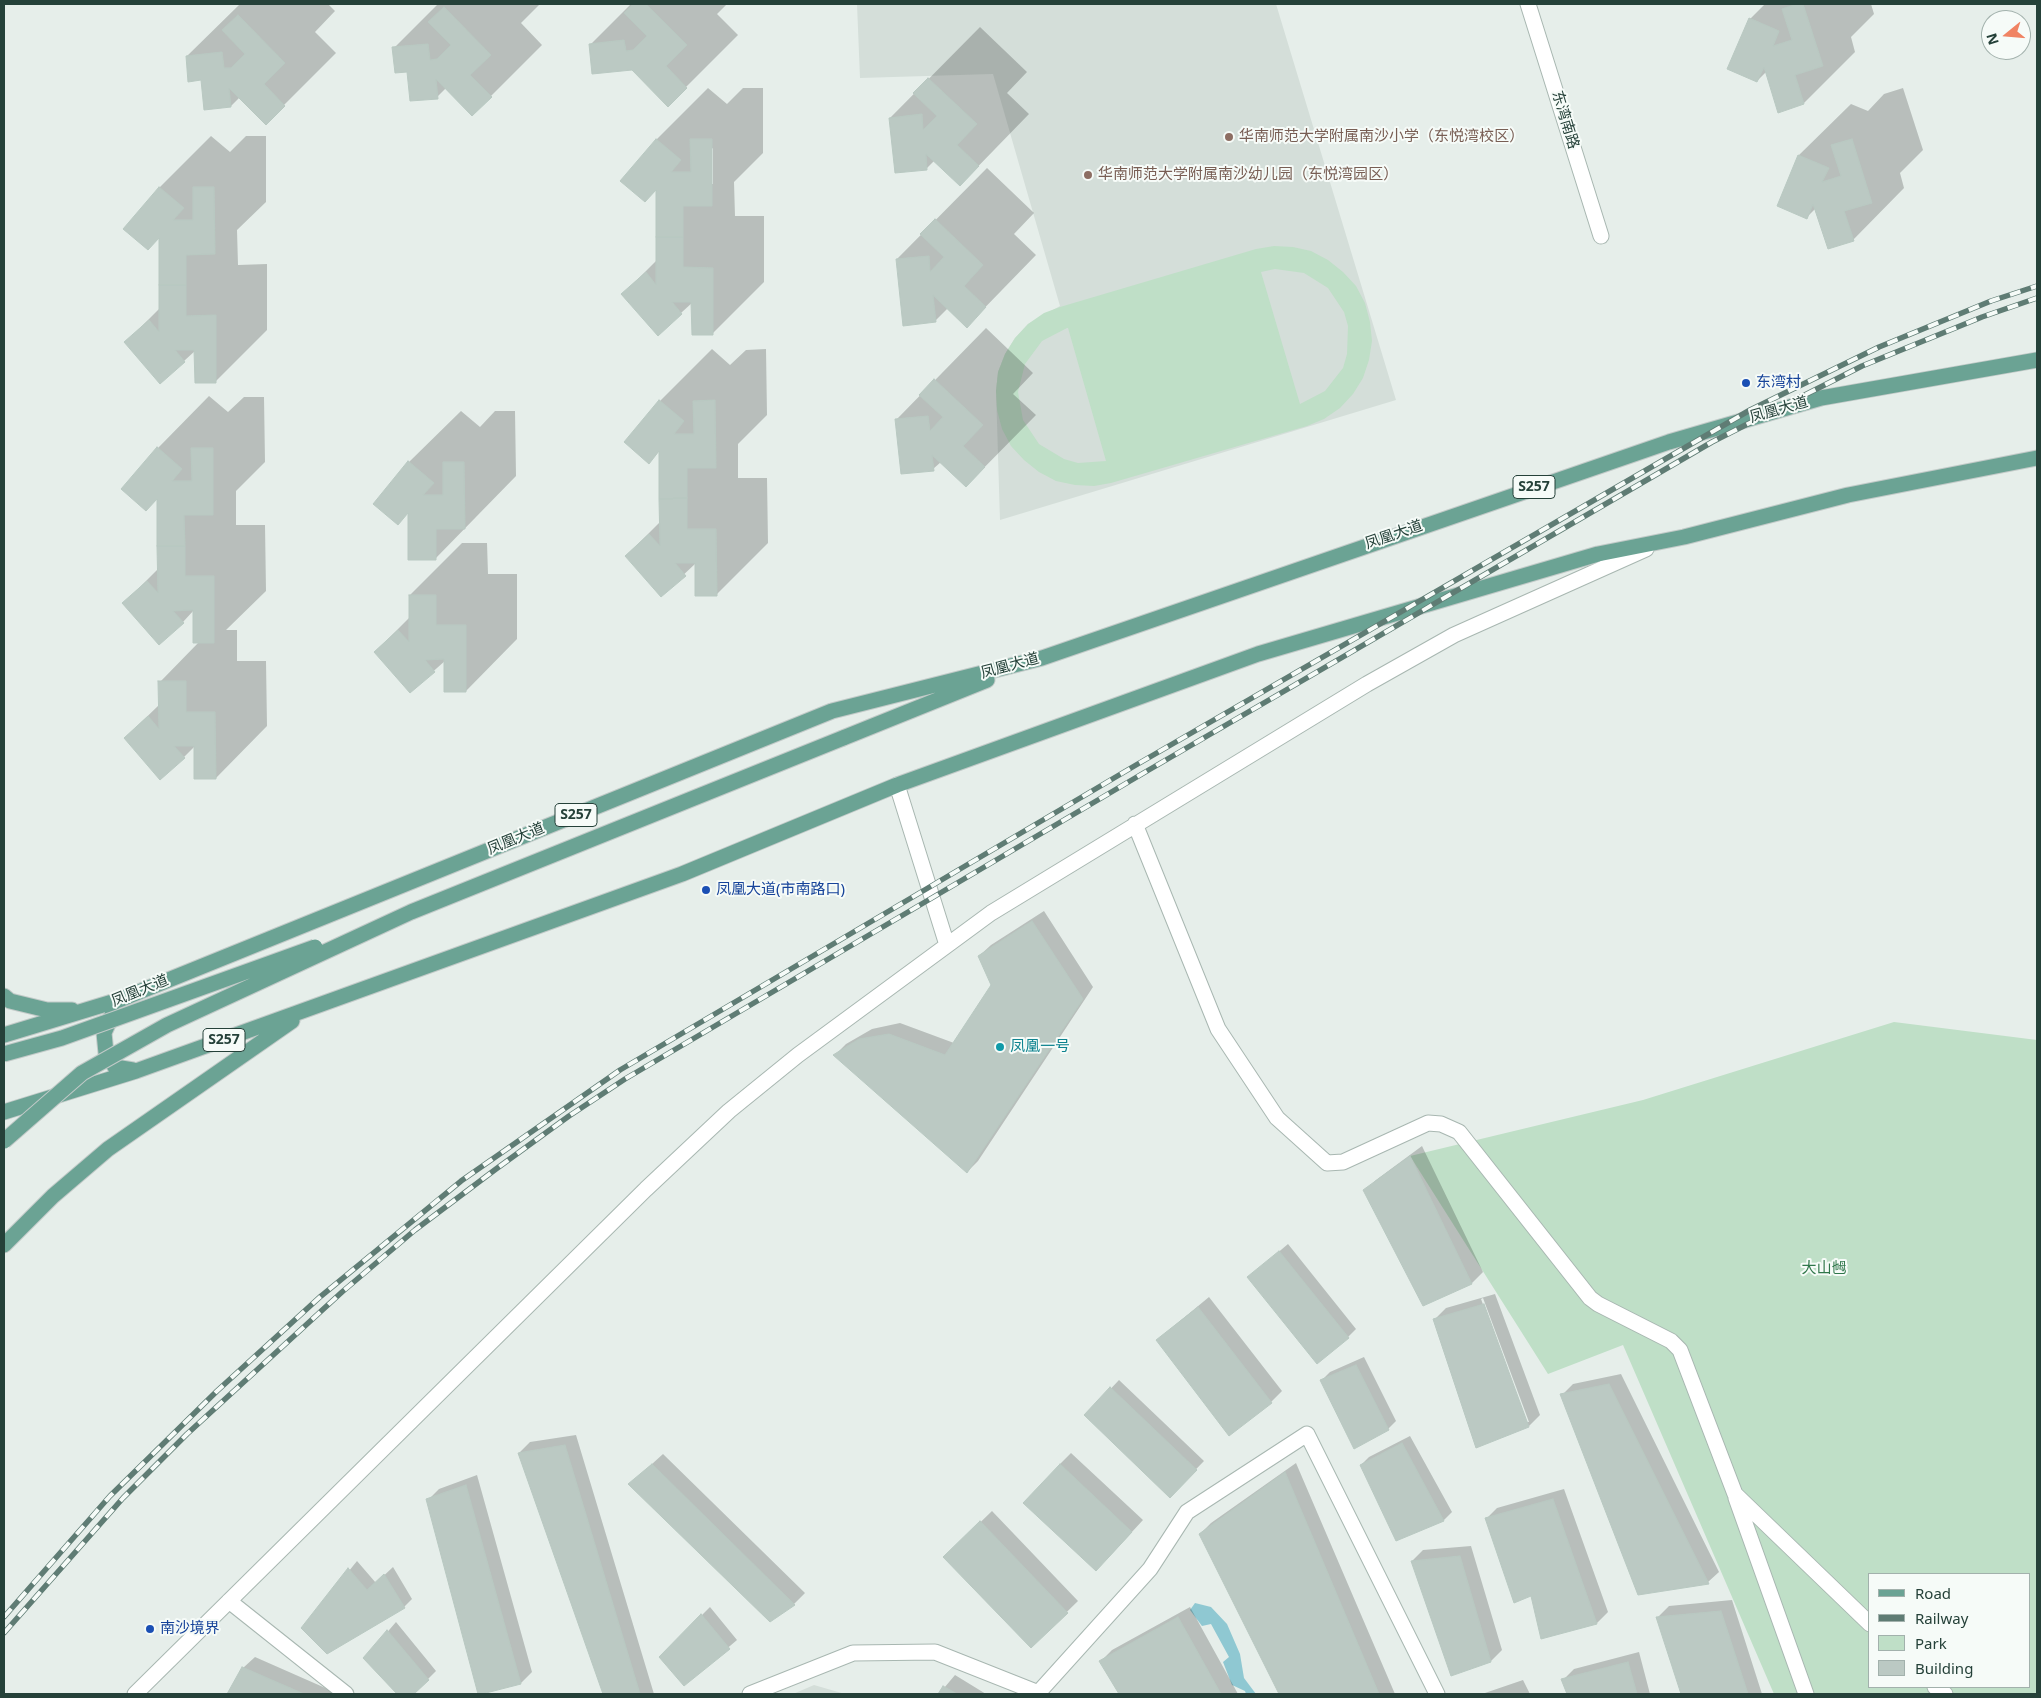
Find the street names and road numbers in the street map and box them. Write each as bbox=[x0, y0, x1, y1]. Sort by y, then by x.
street label: 东湾南路 bbox=[1548, 89, 1582, 151]
street label: 凤凰大道 bbox=[1748, 393, 1810, 427]
road number: S257 bbox=[1513, 476, 1555, 498]
street label: 凤凰大道 bbox=[1363, 517, 1425, 553]
street label: 凤凰大道 bbox=[979, 650, 1041, 682]
road number: S257 bbox=[555, 804, 597, 826]
street label: 凤凰大道 bbox=[485, 819, 547, 859]
street label: 凤凰大道 bbox=[109, 971, 171, 1011]
road number: S257 bbox=[203, 1028, 245, 1052]

